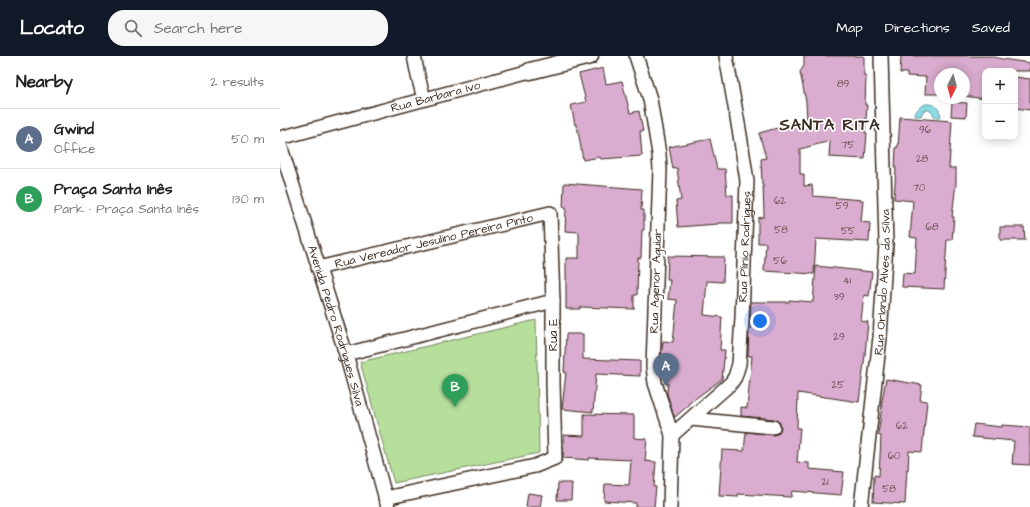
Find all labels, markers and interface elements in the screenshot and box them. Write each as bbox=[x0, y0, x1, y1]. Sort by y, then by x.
search box bbox=[108, 10, 388, 46]
text: Locato bbox=[20, 15, 84, 42]
icon: search bbox=[122, 17, 144, 39]
text: Search here bbox=[154, 18, 242, 39]
text: Map bbox=[836, 18, 863, 38]
text: Directions bbox=[885, 18, 950, 38]
text: Saved bbox=[972, 18, 1010, 38]
north arrow bbox=[934, 68, 970, 104]
map controls bbox=[982, 68, 1018, 140]
button: + bbox=[982, 68, 1018, 104]
text: Nearby bbox=[16, 70, 73, 94]
text: 2 results bbox=[210, 73, 264, 91]
street label: Rua Barbara Ivo bbox=[389, 76, 482, 116]
house number: 89 bbox=[837, 77, 849, 91]
button: − bbox=[982, 104, 1018, 140]
district label: SANTA RITA bbox=[778, 114, 881, 136]
text: Gwind bbox=[54, 119, 94, 140]
house number: 96 bbox=[919, 123, 932, 137]
text: A bbox=[25, 130, 33, 148]
text: 50 m bbox=[231, 130, 264, 148]
house number: 75 bbox=[841, 138, 855, 152]
text: Office bbox=[54, 140, 95, 158]
house number: 28 bbox=[916, 152, 929, 166]
text: Praça Santa Inês bbox=[54, 179, 173, 200]
house number: 70 bbox=[913, 181, 925, 195]
text: B bbox=[24, 190, 34, 208]
text: 130 m bbox=[232, 190, 264, 208]
street label: Rua Plinio Rodrigues bbox=[734, 191, 755, 302]
house number: 62 bbox=[774, 194, 786, 208]
house number: 59 bbox=[836, 199, 849, 213]
text: Park · Praça Santa Inês bbox=[54, 200, 199, 218]
street label: Rua Vereador Jesulino Pereira Pinto bbox=[333, 209, 535, 272]
street label: Rua Orlando Alves da Silva bbox=[870, 209, 894, 356]
house number: 68 bbox=[926, 220, 939, 234]
house number: 58 bbox=[774, 223, 788, 237]
house number: 55 bbox=[841, 224, 855, 238]
street label: Rua Agenor Aguiar bbox=[646, 228, 667, 334]
street label: Avenida Pedro Rodrigues Silva bbox=[304, 243, 368, 408]
house number: 56 bbox=[773, 254, 787, 268]
house number: 41 bbox=[843, 274, 852, 288]
house number: 39 bbox=[834, 290, 845, 304]
your location bbox=[750, 311, 770, 331]
street label: Rua E bbox=[545, 319, 562, 351]
house number: 29 bbox=[833, 330, 845, 344]
pin: A bbox=[653, 353, 679, 386]
pin: B bbox=[442, 374, 468, 407]
house number: 25 bbox=[832, 378, 844, 392]
house number: 62 bbox=[896, 419, 908, 433]
house number: 60 bbox=[888, 449, 900, 463]
house number: 21 bbox=[821, 475, 829, 489]
house number: 58 bbox=[882, 482, 896, 496]

